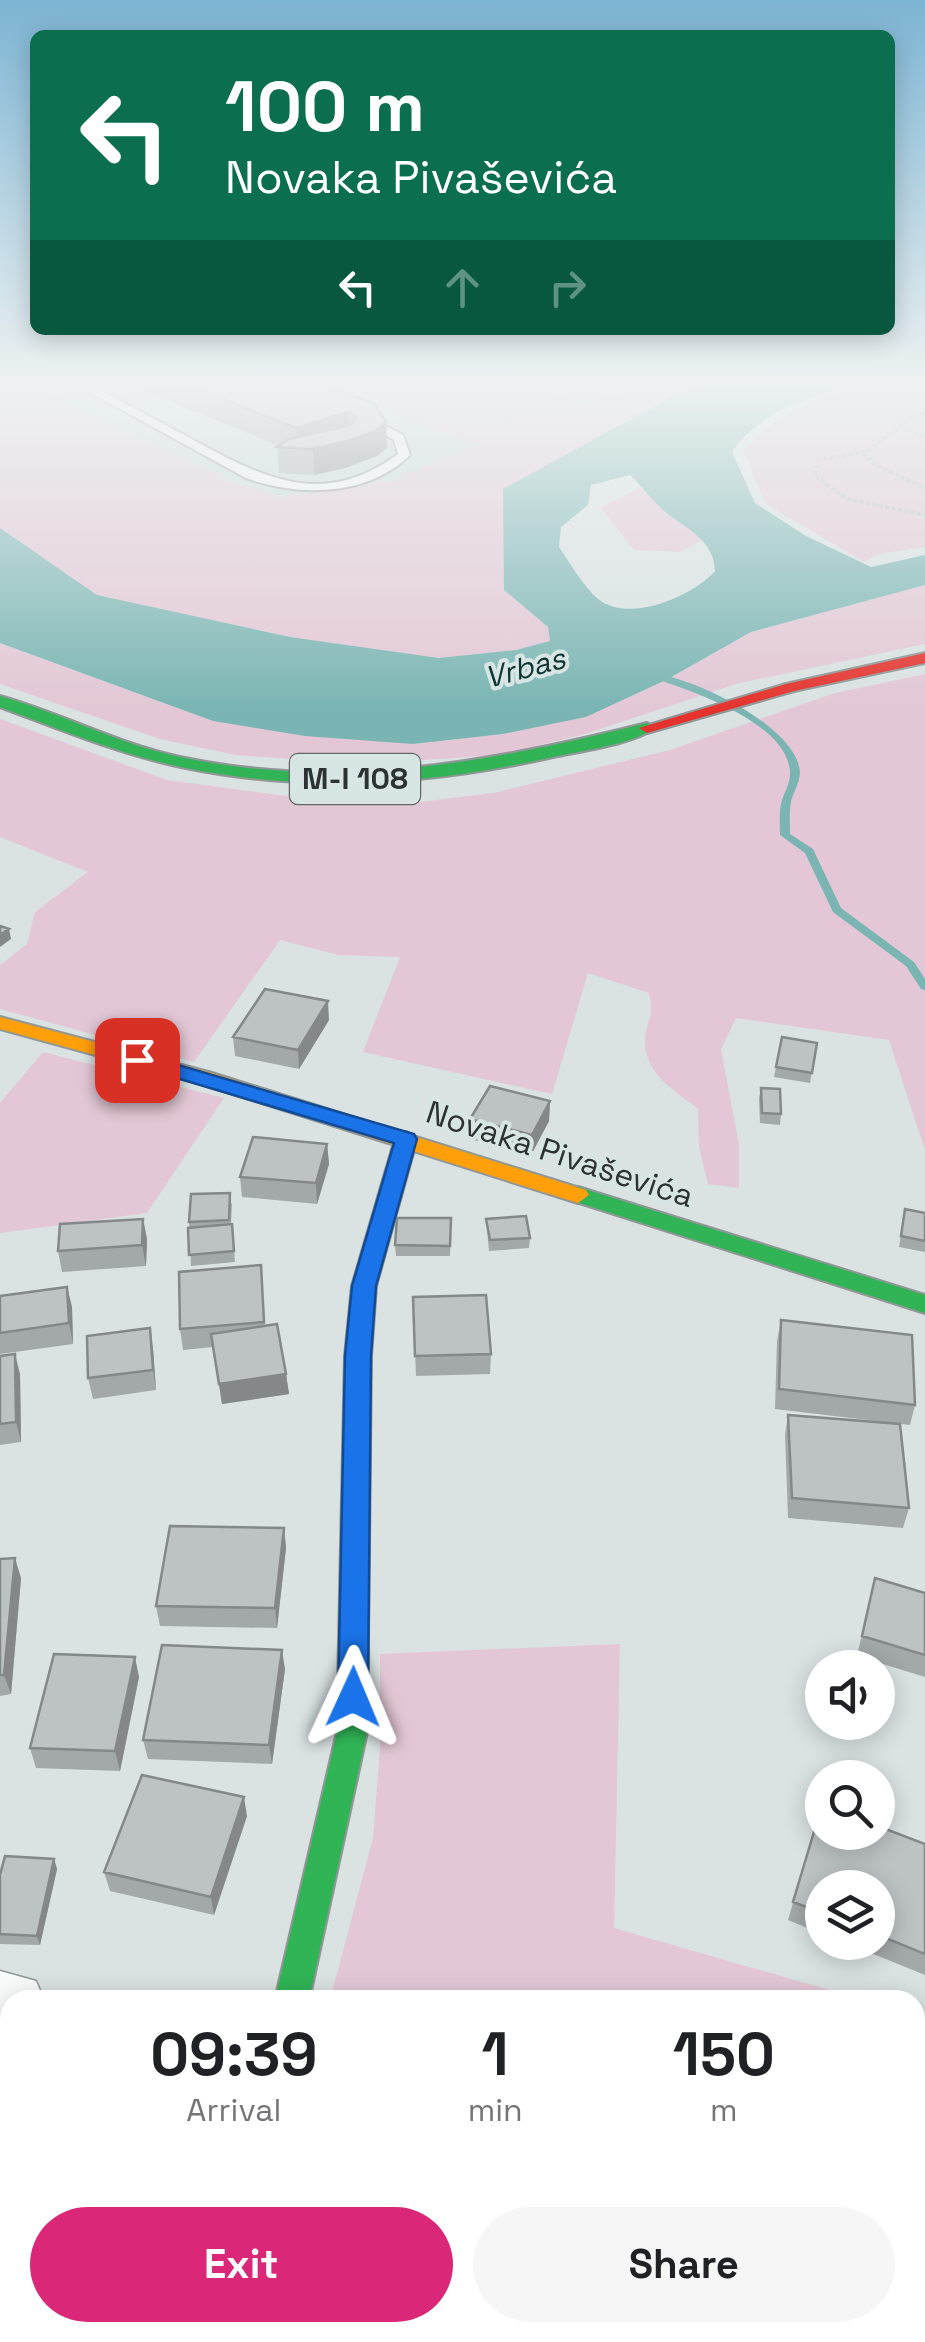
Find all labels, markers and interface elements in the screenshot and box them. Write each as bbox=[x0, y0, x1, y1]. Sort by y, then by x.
text: 100 m bbox=[225, 62, 425, 151]
icon: left bbox=[60, 70, 190, 200]
text: Novaka Pivaševića bbox=[225, 149, 617, 206]
icon: left bbox=[330, 260, 385, 315]
icon: ahead bbox=[435, 260, 490, 315]
icon: right bbox=[540, 260, 595, 315]
water label: Vrbas bbox=[480, 638, 571, 697]
road number: M-I 108 bbox=[290, 754, 420, 804]
pin bbox=[95, 1018, 180, 1103]
icon: arrive bbox=[110, 1033, 165, 1088]
street label: Novaka Pivaševića bbox=[421, 1092, 699, 1216]
position arrow bbox=[301, 1645, 405, 1749]
map controls bbox=[805, 1650, 895, 1960]
button: sound bbox=[805, 1650, 895, 1740]
button: search bbox=[805, 1760, 895, 1850]
button: layers bbox=[805, 1870, 895, 1960]
text: 09:39 bbox=[150, 2016, 318, 2093]
text: 1 bbox=[482, 2016, 509, 2093]
text: 150 bbox=[673, 2016, 775, 2093]
text: Arrival bbox=[186, 2090, 281, 2130]
text: min bbox=[468, 2090, 523, 2130]
text: m bbox=[710, 2090, 738, 2130]
button: Exit bbox=[30, 2207, 453, 2322]
button: Share bbox=[473, 2207, 895, 2322]

